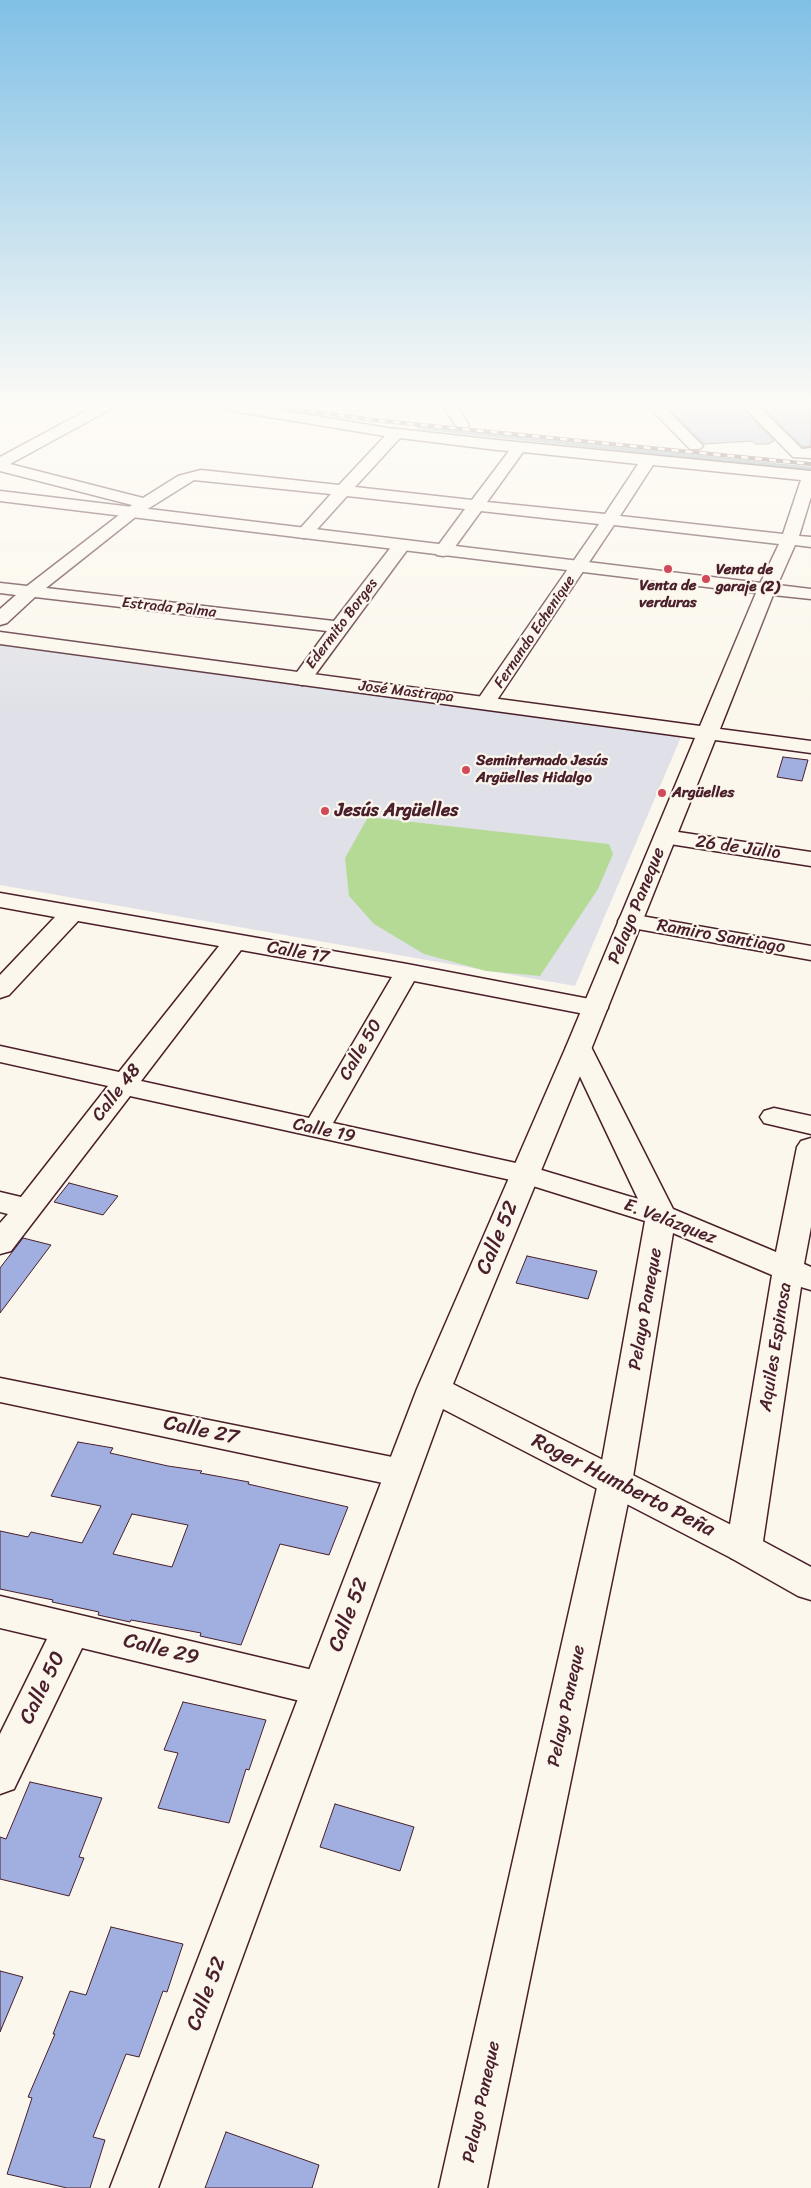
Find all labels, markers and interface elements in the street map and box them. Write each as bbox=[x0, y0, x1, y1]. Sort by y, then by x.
place label: Venta de garaje (2) bbox=[716, 561, 780, 596]
marker: Venta de verduras bbox=[662, 563, 674, 575]
street label: Fernando Echenique bbox=[491, 572, 579, 692]
marker: Venta de garaje (2) bbox=[700, 573, 712, 585]
street label: Edermito Borges bbox=[302, 575, 382, 673]
place label: Venta de verduras bbox=[639, 577, 697, 612]
street label: Estrada Palma bbox=[121, 594, 217, 622]
street label: José Mastrapa bbox=[357, 677, 455, 707]
place label: Seminternado Jesús Argüelles Hidalgo bbox=[476, 752, 608, 787]
marker: Seminternado Jesús Argüelles Hidalgo bbox=[460, 764, 472, 776]
place label: Argüelles bbox=[672, 784, 734, 802]
marker: Argüelles bbox=[656, 787, 668, 799]
place label: Jesús Argüelles bbox=[335, 800, 459, 822]
marker: Jesús Argüelles bbox=[319, 805, 331, 817]
street label: 26 de Julio bbox=[694, 831, 782, 865]
street label: Pelayo Paneque bbox=[604, 845, 670, 967]
street label: Ramiro Santiago bbox=[655, 915, 787, 959]
street label: Calle 17 bbox=[265, 937, 331, 969]
street label: Calle 50 bbox=[335, 1016, 387, 1084]
street label: Calle 48 bbox=[88, 1060, 146, 1126]
street label: Calle 19 bbox=[291, 1114, 357, 1148]
street label: E. Velázquez bbox=[621, 1195, 719, 1249]
street label: Calle 52 bbox=[471, 1198, 525, 1278]
street label: Pelayo Paneque bbox=[625, 1246, 667, 1372]
street label: Aquiles Espinosa bbox=[755, 1281, 797, 1413]
street label: Calle 27 bbox=[161, 1411, 241, 1451]
street label: Roger Humberto Peña bbox=[527, 1429, 719, 1543]
street label: Calle 52 bbox=[323, 1575, 375, 1655]
street label: Calle 29 bbox=[121, 1628, 201, 1672]
street label: Pelayo Paneque bbox=[544, 1643, 590, 1769]
street label: Calle 50 bbox=[15, 1647, 71, 1729]
street label: Calle 52 bbox=[181, 1954, 233, 2034]
street label: Pelayo Paneque bbox=[459, 2039, 505, 2165]

